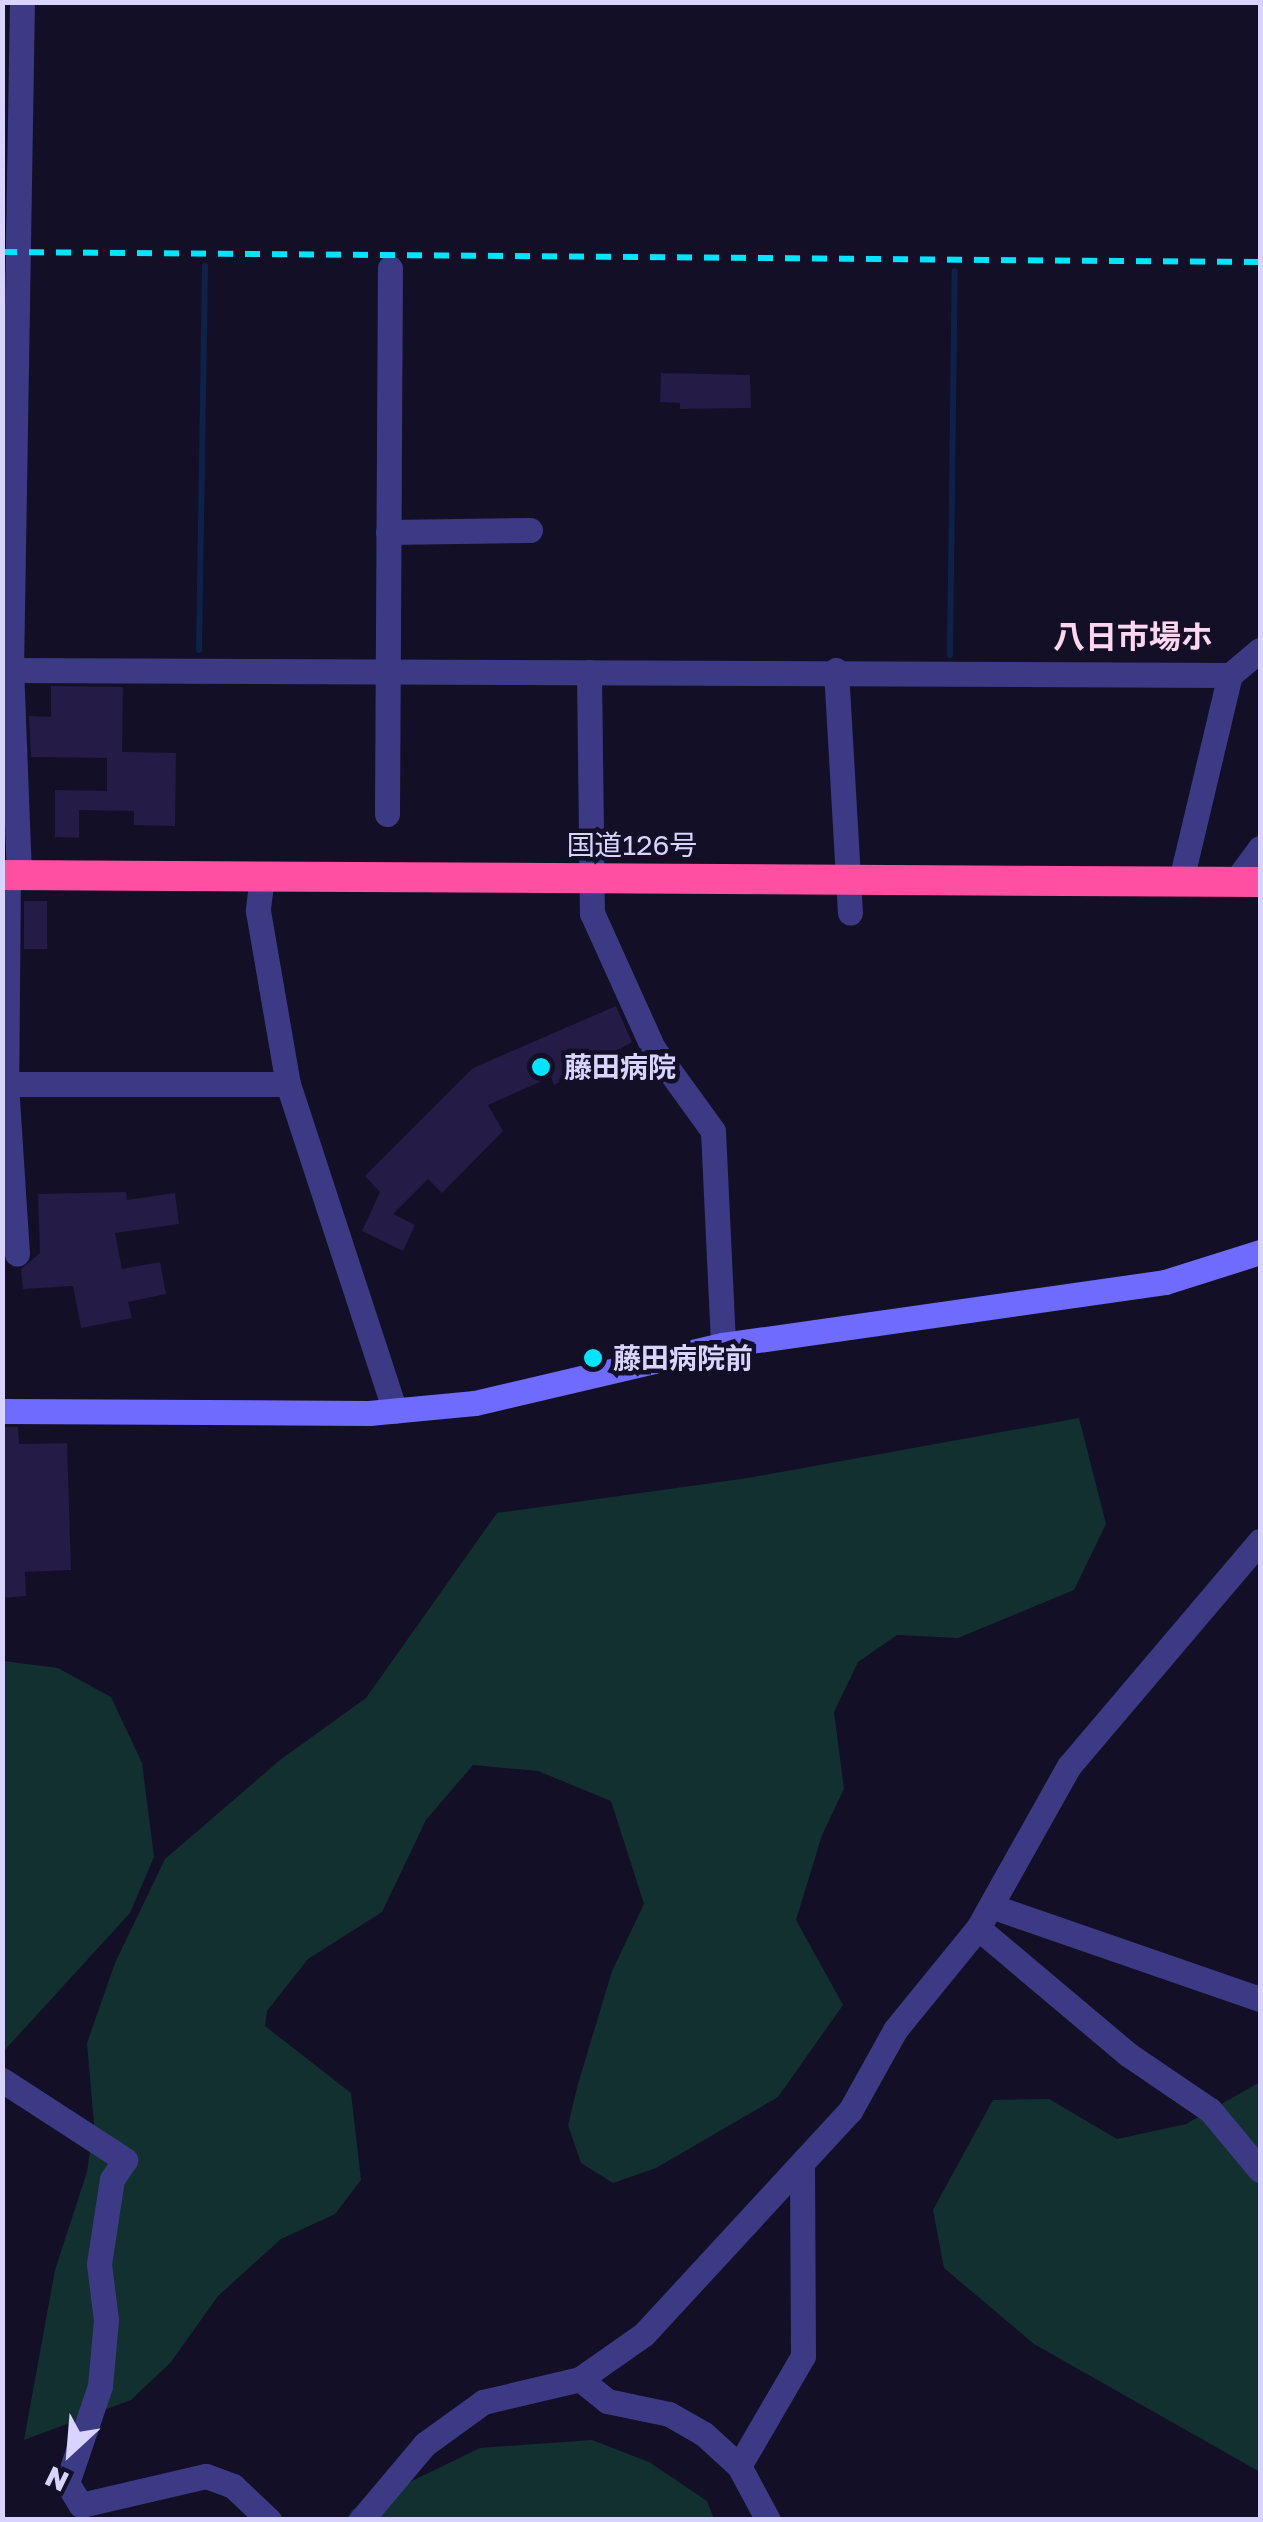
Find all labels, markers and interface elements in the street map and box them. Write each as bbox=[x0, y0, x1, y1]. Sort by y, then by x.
district label: 八日市場ホ bbox=[1053, 617, 1213, 655]
street label: 国道126号 bbox=[567, 828, 697, 862]
place label: 藤田病院 bbox=[564, 1050, 676, 1084]
marker: 藤田病院 bbox=[528, 1054, 554, 1080]
place label: 藤田病院前 bbox=[613, 1341, 753, 1375]
marker: 藤田病院前 bbox=[582, 1347, 604, 1369]
north arrow bbox=[20, 2402, 120, 2502]
text: N bbox=[40, 2460, 73, 2499]

